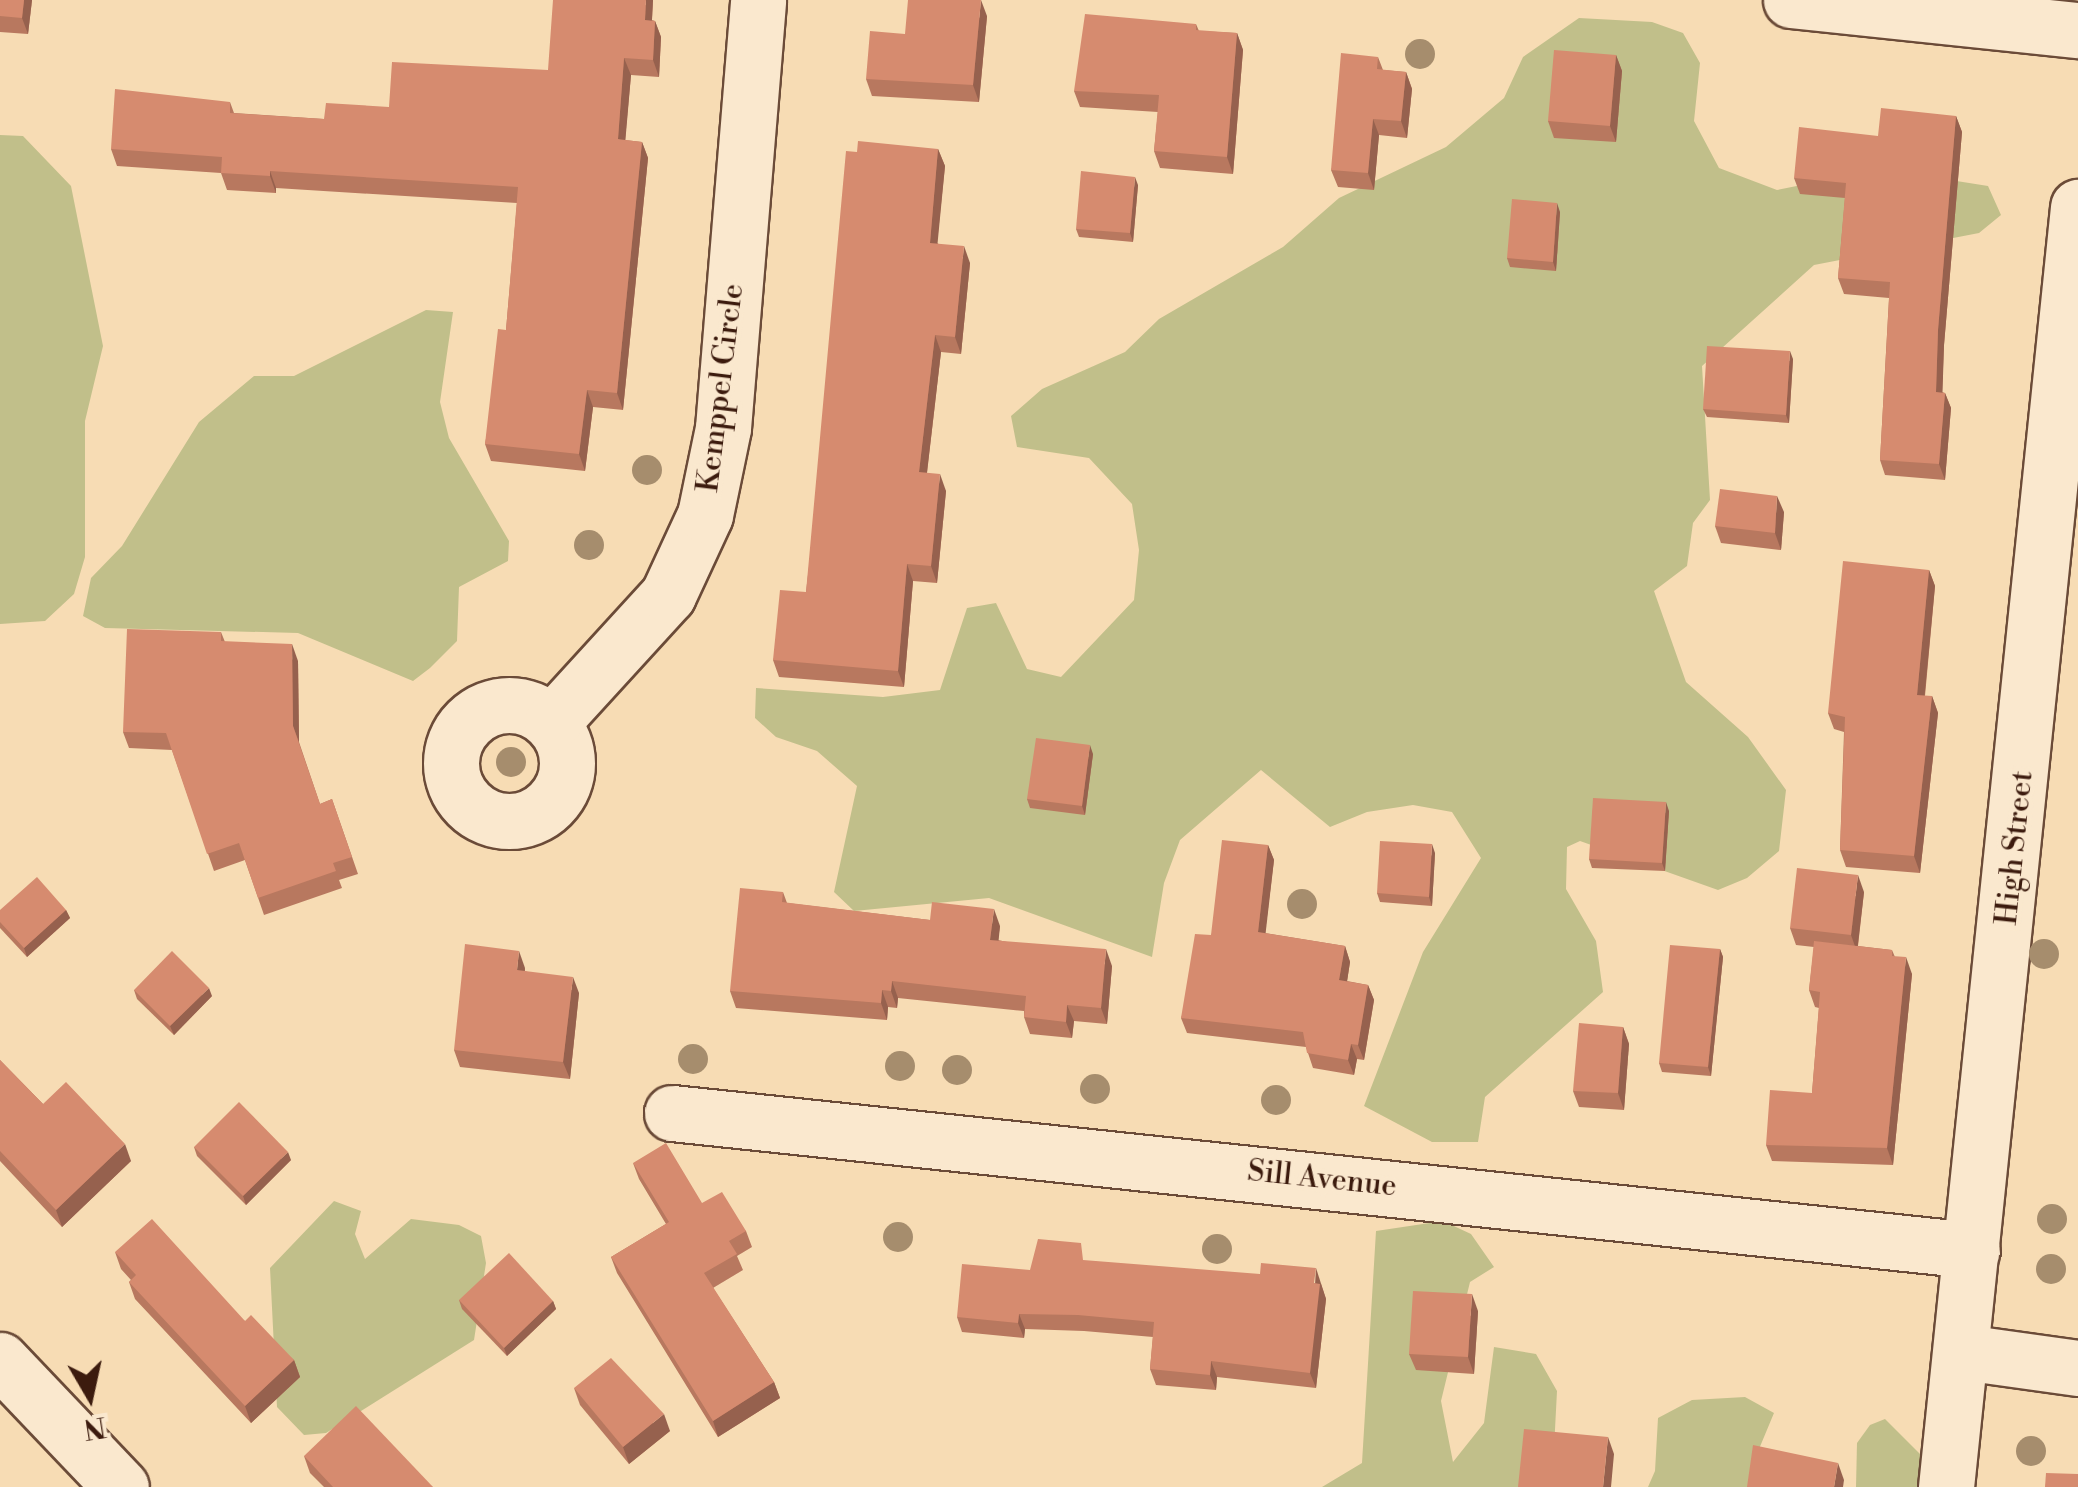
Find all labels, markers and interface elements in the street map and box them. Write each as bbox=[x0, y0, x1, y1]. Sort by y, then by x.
street label: Kemppel Circle bbox=[690, 282, 752, 494]
street label: High Street bbox=[1989, 769, 2041, 927]
street label: Sill Avenue bbox=[1246, 1153, 1398, 1205]
north arrow bbox=[40, 1347, 140, 1447]
text: N bbox=[81, 1408, 108, 1446]

